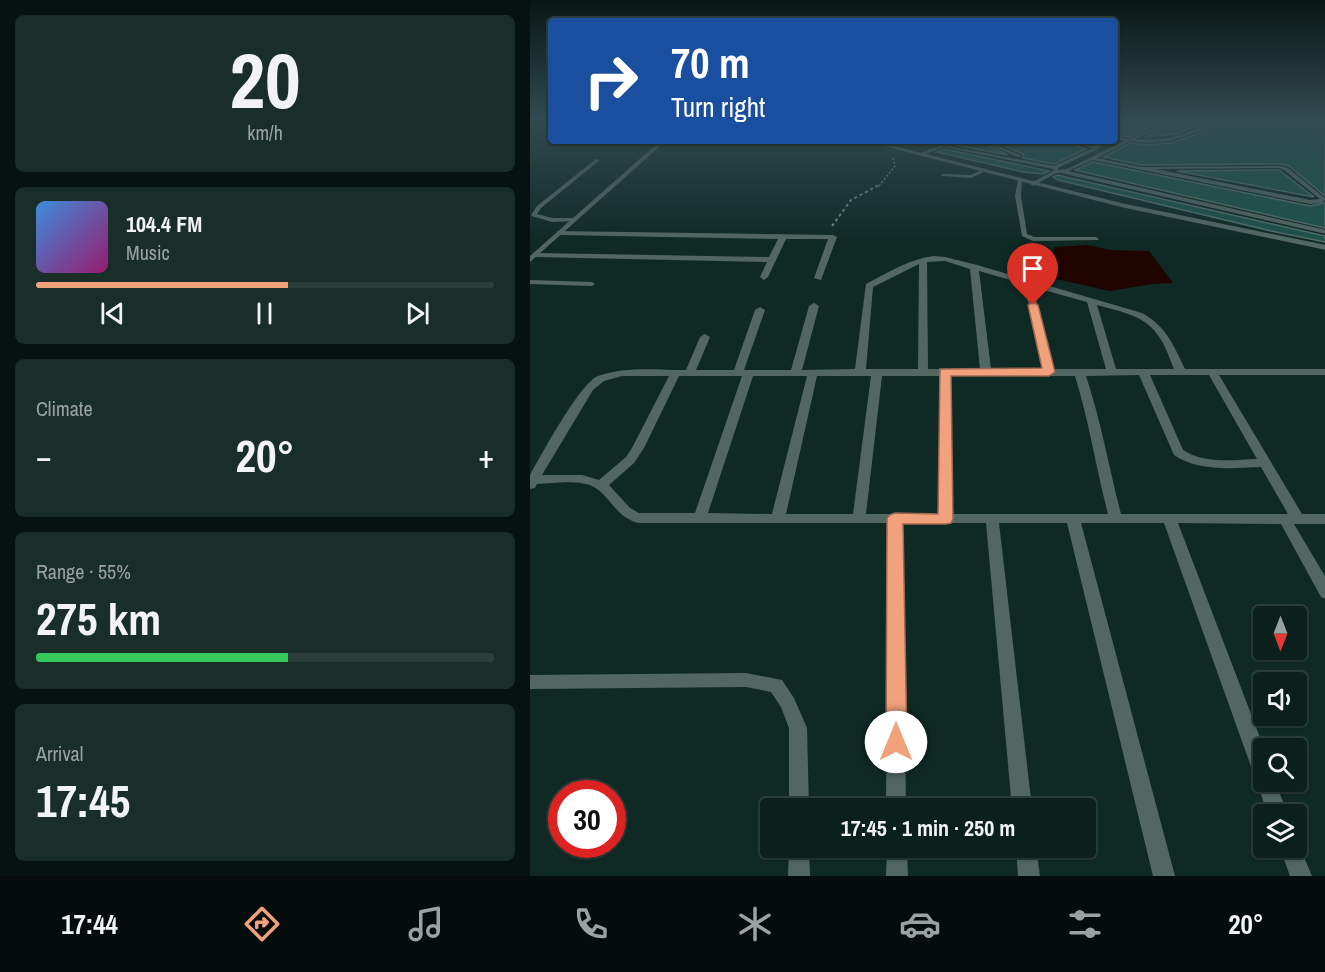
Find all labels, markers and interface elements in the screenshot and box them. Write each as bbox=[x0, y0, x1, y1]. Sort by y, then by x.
text: 20 bbox=[229, 27, 301, 132]
text: 70 m bbox=[671, 35, 750, 91]
icon: right bbox=[572, 42, 650, 120]
text: Turn right bbox=[671, 89, 765, 125]
text: km/h bbox=[247, 119, 283, 146]
text: 104.4 FM bbox=[126, 209, 202, 239]
text: Music bbox=[126, 239, 170, 266]
pin bbox=[1007, 243, 1058, 305]
icon: arrive bbox=[1016, 252, 1049, 285]
icon: previous bbox=[96, 297, 129, 330]
icon: pause bbox=[248, 297, 281, 330]
icon: next bbox=[401, 297, 434, 330]
text: Climate bbox=[36, 395, 93, 422]
text: 20° bbox=[235, 425, 295, 486]
text: − bbox=[36, 434, 52, 478]
text: + bbox=[478, 434, 494, 478]
text: Range · 55% bbox=[36, 558, 131, 585]
text: 275 km bbox=[36, 588, 161, 649]
north arrow bbox=[1253, 606, 1307, 660]
map controls bbox=[1253, 606, 1307, 858]
button: sound bbox=[1253, 672, 1307, 726]
position arrow bbox=[864, 710, 928, 774]
button: search bbox=[1253, 738, 1307, 792]
text: Arrival bbox=[36, 740, 83, 767]
text: 17:45 bbox=[36, 770, 130, 831]
speed limit sign: 30 bbox=[548, 780, 626, 858]
button: layers bbox=[1253, 804, 1307, 858]
text: 17:45 · 1 min · 250 m bbox=[841, 813, 1015, 843]
icon: directions bbox=[241, 903, 283, 945]
icon: music bbox=[405, 903, 447, 945]
icon: phone bbox=[570, 903, 612, 945]
icon: climate bbox=[734, 903, 776, 945]
icon: car bbox=[899, 903, 941, 945]
icon: filters bbox=[1064, 903, 1106, 945]
text: 17:44 bbox=[61, 906, 118, 942]
text: 20° bbox=[1228, 906, 1264, 942]

